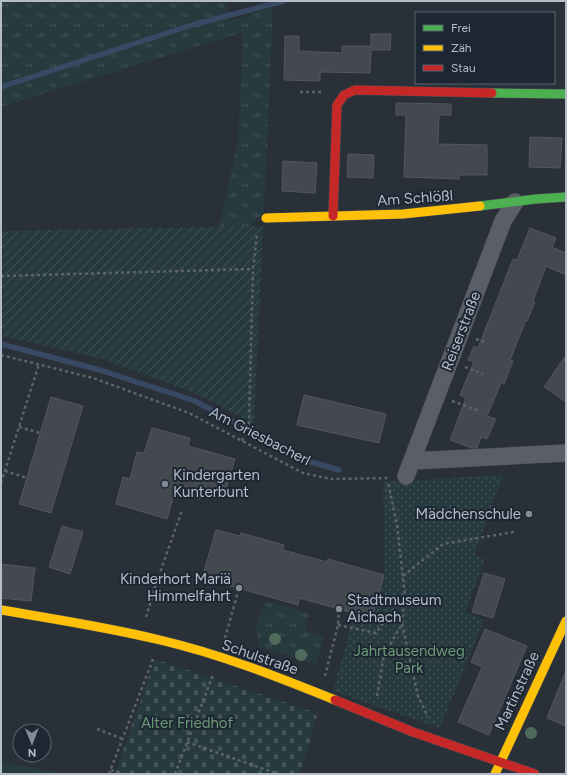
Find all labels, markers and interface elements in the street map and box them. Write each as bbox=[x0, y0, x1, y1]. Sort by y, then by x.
legend bbox=[415, 12, 555, 84]
text: Frei bbox=[451, 21, 471, 35]
text: Zäh bbox=[451, 41, 472, 55]
text: Stau bbox=[451, 61, 476, 75]
street label: Am Schlößl bbox=[376, 186, 454, 210]
street label: Reiserstraße bbox=[438, 289, 484, 373]
street label: Am Griesbacherl bbox=[206, 403, 314, 469]
place label: Kindergarten Kunterbunt bbox=[173, 466, 260, 501]
marker: Kindergarten Kunterbunt bbox=[160, 479, 170, 489]
place label: Mädchenschule bbox=[416, 505, 521, 523]
marker: Mädchenschule bbox=[524, 509, 534, 519]
place label: Kinderhort Mariä Himmelfahrt bbox=[120, 570, 231, 605]
marker: Kinderhort Mariä Himmelfahrt bbox=[234, 583, 244, 593]
place label: Stadtmuseum Aichach bbox=[347, 591, 441, 626]
marker: Stadtmuseum Aichach bbox=[334, 604, 344, 614]
street label: Schulstraße bbox=[220, 636, 300, 678]
park label: Jahrtausendweg Park bbox=[353, 642, 465, 677]
street label: Martinstraße bbox=[491, 649, 543, 733]
park label: Alter Friedhof bbox=[141, 714, 234, 732]
north arrow bbox=[12, 723, 52, 763]
text: N bbox=[28, 746, 37, 759]

